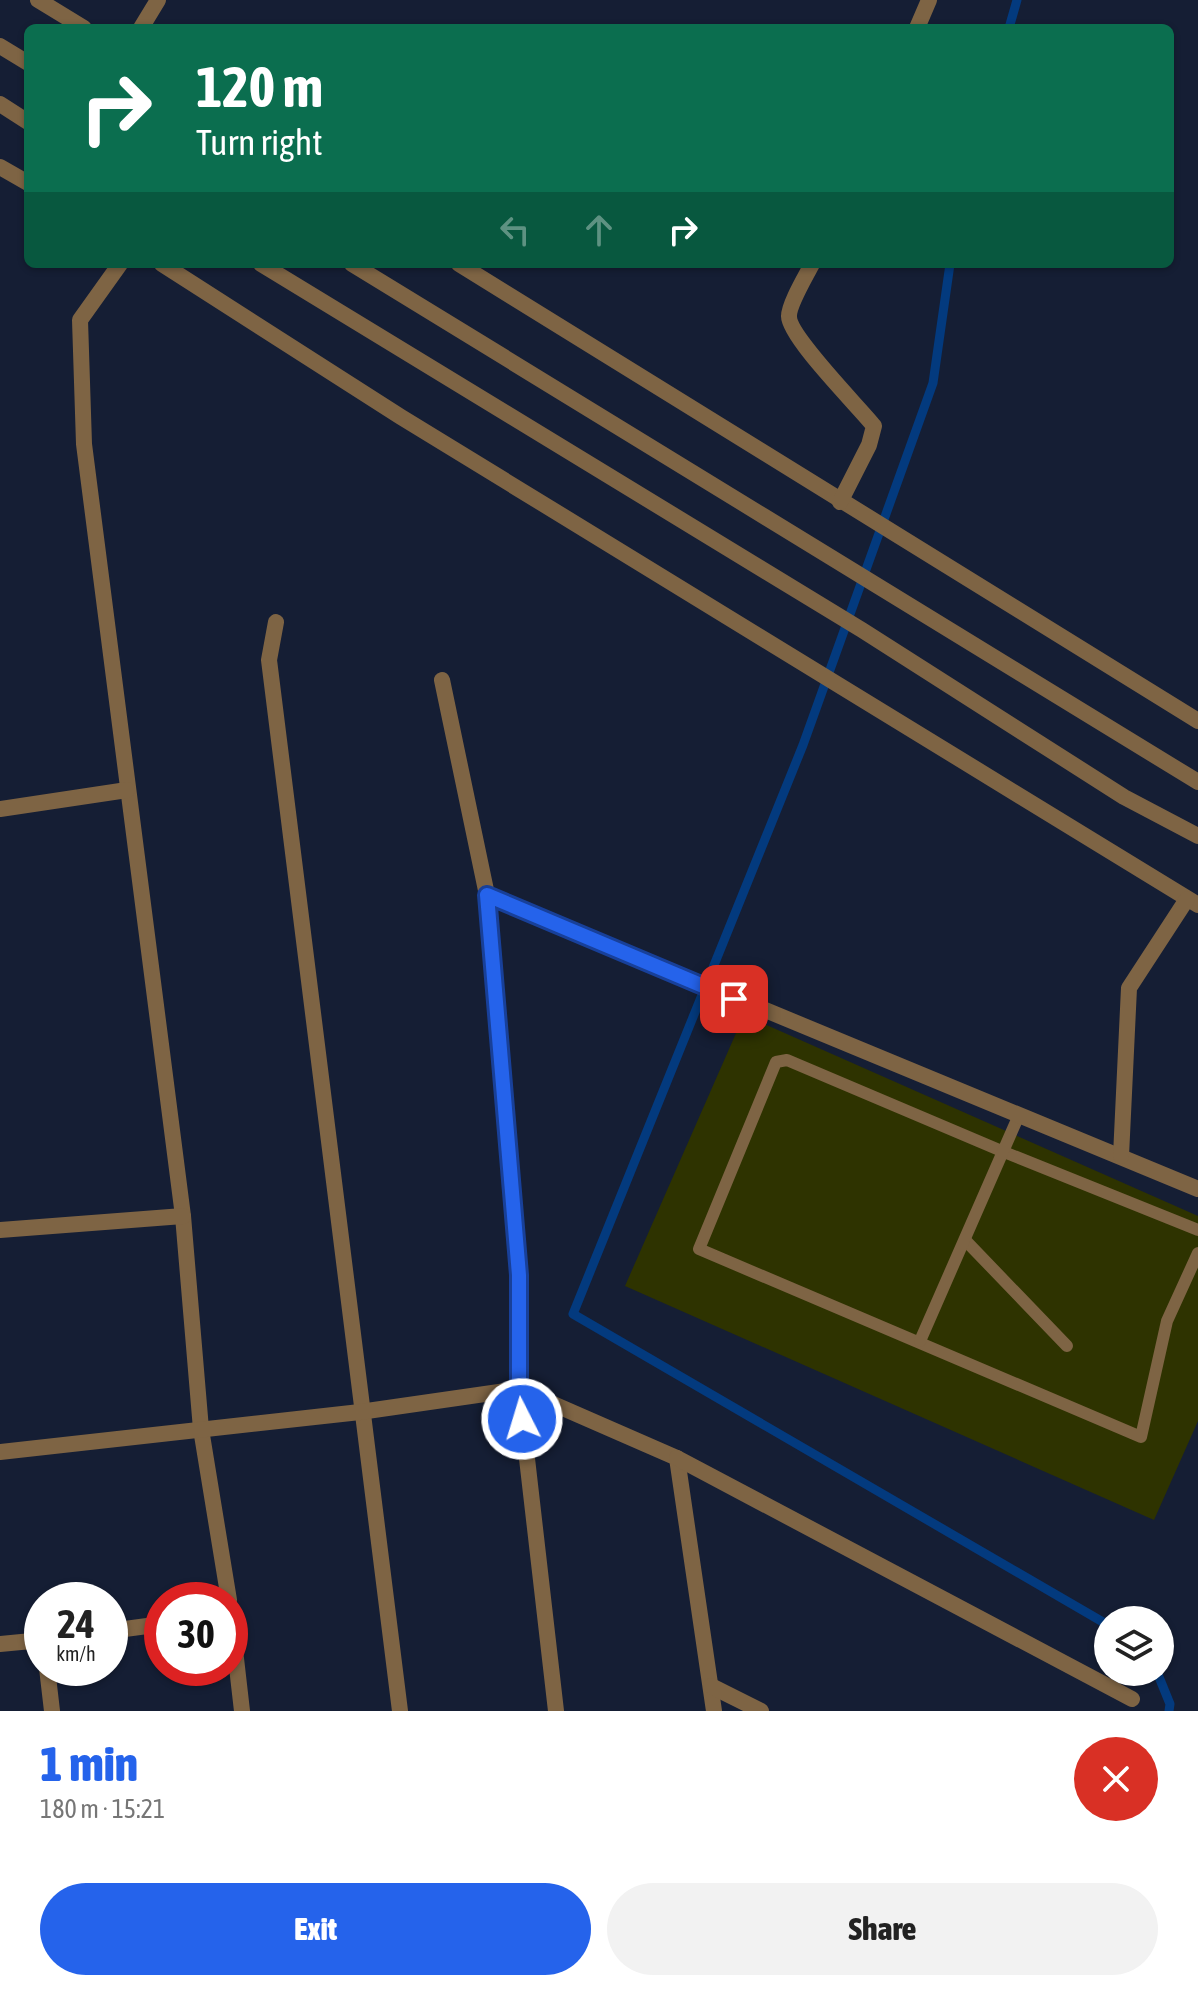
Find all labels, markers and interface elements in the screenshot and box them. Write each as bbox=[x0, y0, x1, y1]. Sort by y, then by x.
text: 120 m bbox=[196, 55, 323, 119]
icon: right bbox=[64, 56, 168, 160]
text: Turn right bbox=[196, 121, 323, 163]
icon: left bbox=[493, 208, 537, 252]
icon: ahead bbox=[577, 208, 621, 252]
icon: right bbox=[661, 208, 705, 252]
pin bbox=[700, 965, 768, 1033]
icon: arrive bbox=[712, 977, 756, 1021]
position arrow bbox=[480, 1377, 564, 1461]
speed limit sign: 30 bbox=[144, 1582, 248, 1686]
text: 24 bbox=[57, 1601, 95, 1646]
map controls bbox=[1094, 1606, 1174, 1686]
button: layers bbox=[1094, 1606, 1174, 1686]
text: km/h bbox=[56, 1642, 96, 1665]
text: 1 min bbox=[40, 1736, 138, 1791]
button: close bbox=[1074, 1737, 1158, 1821]
text: 180 m · 15:21 bbox=[40, 1794, 165, 1824]
button: Exit bbox=[40, 1883, 591, 1975]
button: Share bbox=[607, 1883, 1158, 1975]

